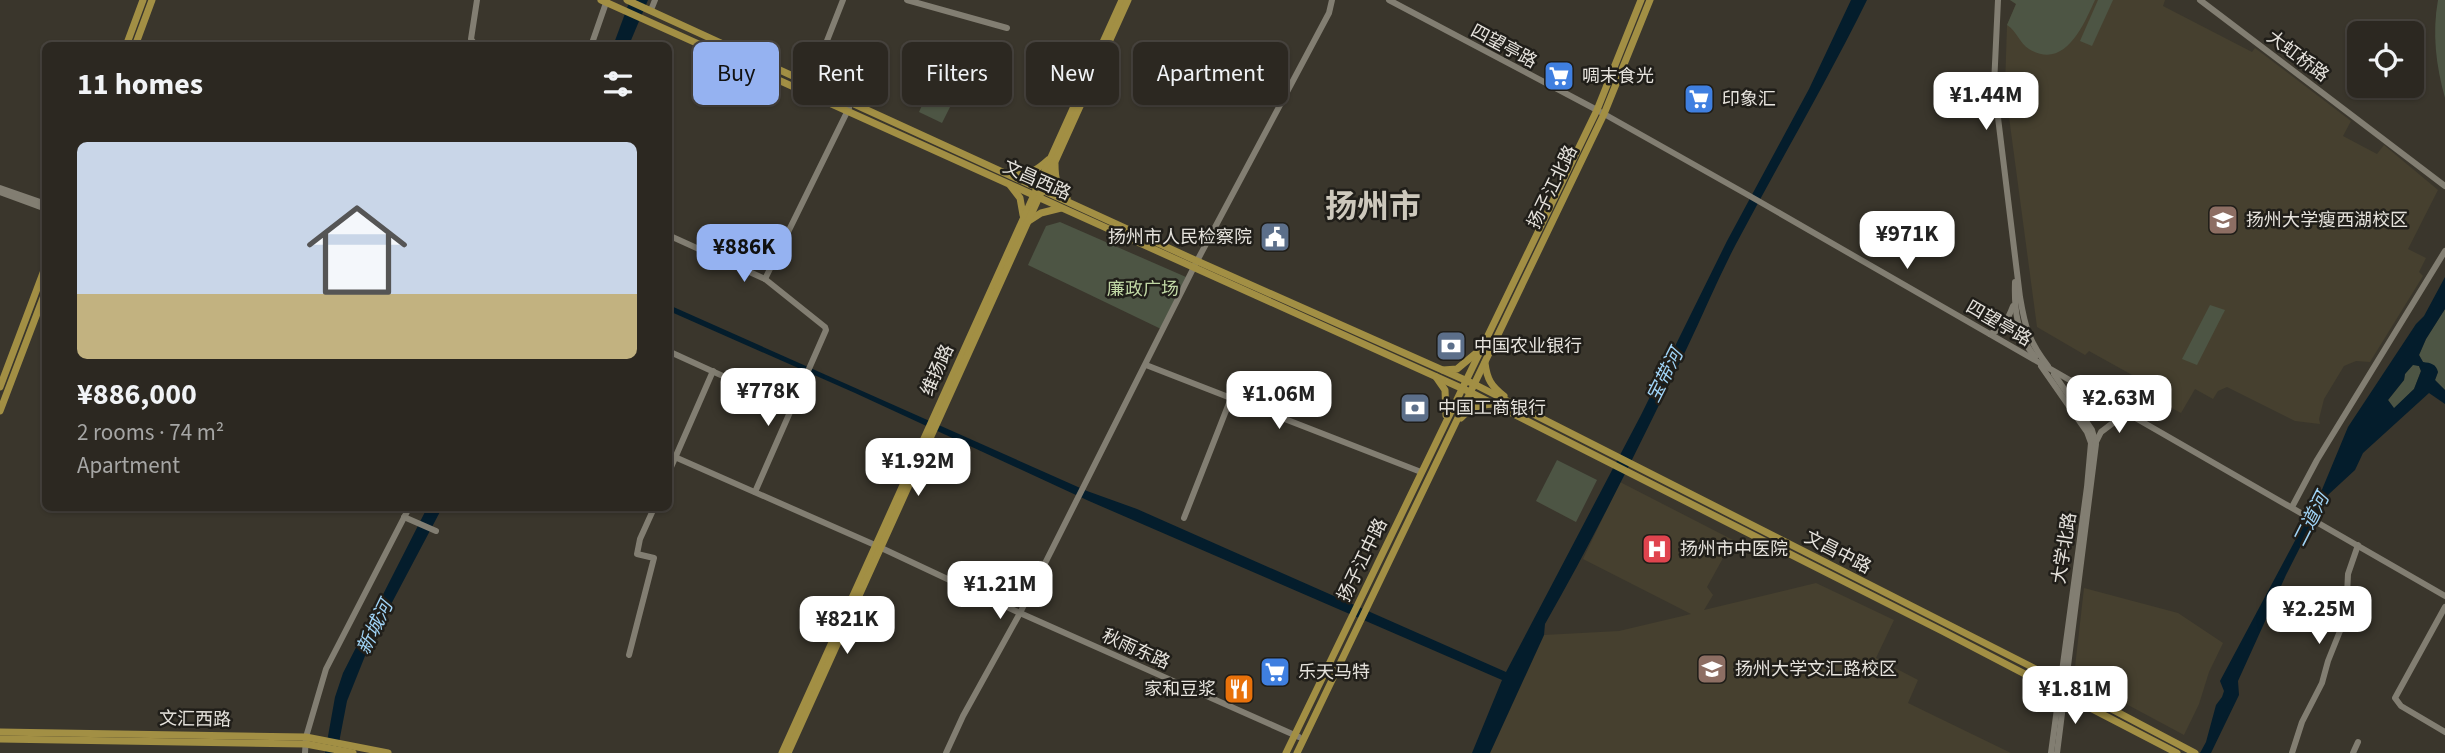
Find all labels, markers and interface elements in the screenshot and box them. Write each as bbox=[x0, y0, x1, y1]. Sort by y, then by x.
street label: 四望亭路 bbox=[1466, 19, 1541, 74]
map controls bbox=[2347, 21, 2424, 98]
button: locate bbox=[2347, 21, 2424, 98]
street label: 大虹桥路 bbox=[2261, 25, 2334, 88]
chip: Buy bbox=[693, 42, 779, 105]
chip: Rent bbox=[793, 42, 888, 105]
chip: Filters bbox=[902, 42, 1012, 105]
chip: New bbox=[1026, 42, 1119, 105]
chip: Apartment bbox=[1133, 42, 1288, 105]
supermarket icon: 啁末食光 bbox=[1542, 59, 1576, 93]
text: 11 homes bbox=[77, 63, 203, 106]
place label: 啁末食光 bbox=[1582, 64, 1654, 89]
icon: filters bbox=[599, 65, 637, 103]
pin: ¥1.44M bbox=[1929, 72, 2043, 132]
text: ¥1.44M bbox=[1949, 78, 2023, 111]
supermarket icon: 印象汇 bbox=[1682, 82, 1716, 116]
place label: 印象汇 bbox=[1722, 87, 1776, 112]
street label: 扬子江北路 bbox=[1521, 141, 1583, 233]
street label: 文昌西路 bbox=[999, 154, 1075, 207]
district label: 扬州市 bbox=[1325, 184, 1421, 230]
icon: home bbox=[294, 187, 420, 313]
school or university icon: 扬州大学瘦西湖校区 bbox=[2206, 203, 2240, 237]
place label: 扬州大学瘦西湖校区 bbox=[2246, 208, 2408, 233]
pin: ¥971K bbox=[1858, 212, 1956, 271]
text: ¥971K bbox=[1876, 217, 1938, 250]
public building icon: 扬州市人民检察院 bbox=[1258, 220, 1292, 254]
pin: ¥886K bbox=[695, 224, 793, 284]
place label: 扬州市人民检察院 bbox=[1108, 225, 1252, 250]
text: ¥886K bbox=[713, 230, 775, 263]
park label: 廉政广场 bbox=[1107, 277, 1179, 302]
street label: 四望亭路 bbox=[1961, 295, 2036, 352]
bank icon: 中国农业银行 bbox=[1434, 329, 1468, 363]
place label: 中国农业银行 bbox=[1474, 334, 1582, 359]
street label: 维扬路 bbox=[915, 340, 960, 400]
water label: 宝带河 bbox=[1640, 341, 1692, 407]
pin: ¥778K bbox=[719, 368, 817, 428]
pin: ¥1.06M bbox=[1222, 372, 1336, 431]
text: ¥886,000 bbox=[77, 373, 197, 416]
text: ¥778K bbox=[737, 374, 799, 407]
pin: ¥2.63M bbox=[2062, 376, 2176, 435]
text: ¥1.06M bbox=[1242, 377, 1316, 410]
text: ¥2.63M bbox=[2082, 381, 2156, 414]
bank icon: 中国工商银行 bbox=[1398, 391, 1432, 425]
place label: 中国工商银行 bbox=[1438, 396, 1546, 421]
text: 2 rooms · 74 m² bbox=[77, 416, 224, 449]
pin: ¥1.92M bbox=[861, 438, 975, 498]
text: ¥1.92M bbox=[881, 444, 955, 477]
text: Apartment bbox=[77, 449, 180, 482]
water label: 二道河 bbox=[2286, 485, 2338, 551]
street label: 大学北路 bbox=[2047, 511, 2082, 586]
street label: 扬子江中路 bbox=[1331, 514, 1393, 606]
street label: 文昌中路 bbox=[1800, 525, 1876, 580]
hospital icon: 扬州市中医院 bbox=[1640, 532, 1674, 566]
place label: 扬州市中医院 bbox=[1680, 537, 1788, 562]
pin: ¥1.21M bbox=[943, 562, 1057, 621]
text: ¥1.21M bbox=[963, 567, 1037, 600]
pin: ¥2.25M bbox=[2262, 586, 2376, 646]
text: ¥2.25M bbox=[2282, 592, 2356, 625]
water label: 新城河 bbox=[351, 593, 402, 659]
pin: ¥821K bbox=[798, 596, 896, 656]
text: ¥821K bbox=[816, 602, 878, 635]
street label: 秋雨东路 bbox=[1098, 623, 1174, 676]
school or university icon: 扬州大学文汇路校区 bbox=[1695, 652, 1729, 686]
supermarket icon: 乐天马特 bbox=[1258, 655, 1292, 689]
place label: 扬州大学文汇路校区 bbox=[1735, 657, 1897, 682]
place label: 乐天马特 bbox=[1298, 660, 1370, 685]
pin: ¥1.81M bbox=[2018, 666, 2132, 726]
restaurant icon: 家和豆浆 bbox=[1222, 672, 1256, 706]
text: ¥1.81M bbox=[2038, 672, 2112, 705]
place label: 家和豆浆 bbox=[1144, 677, 1216, 702]
street label: 文汇西路 bbox=[159, 706, 231, 733]

